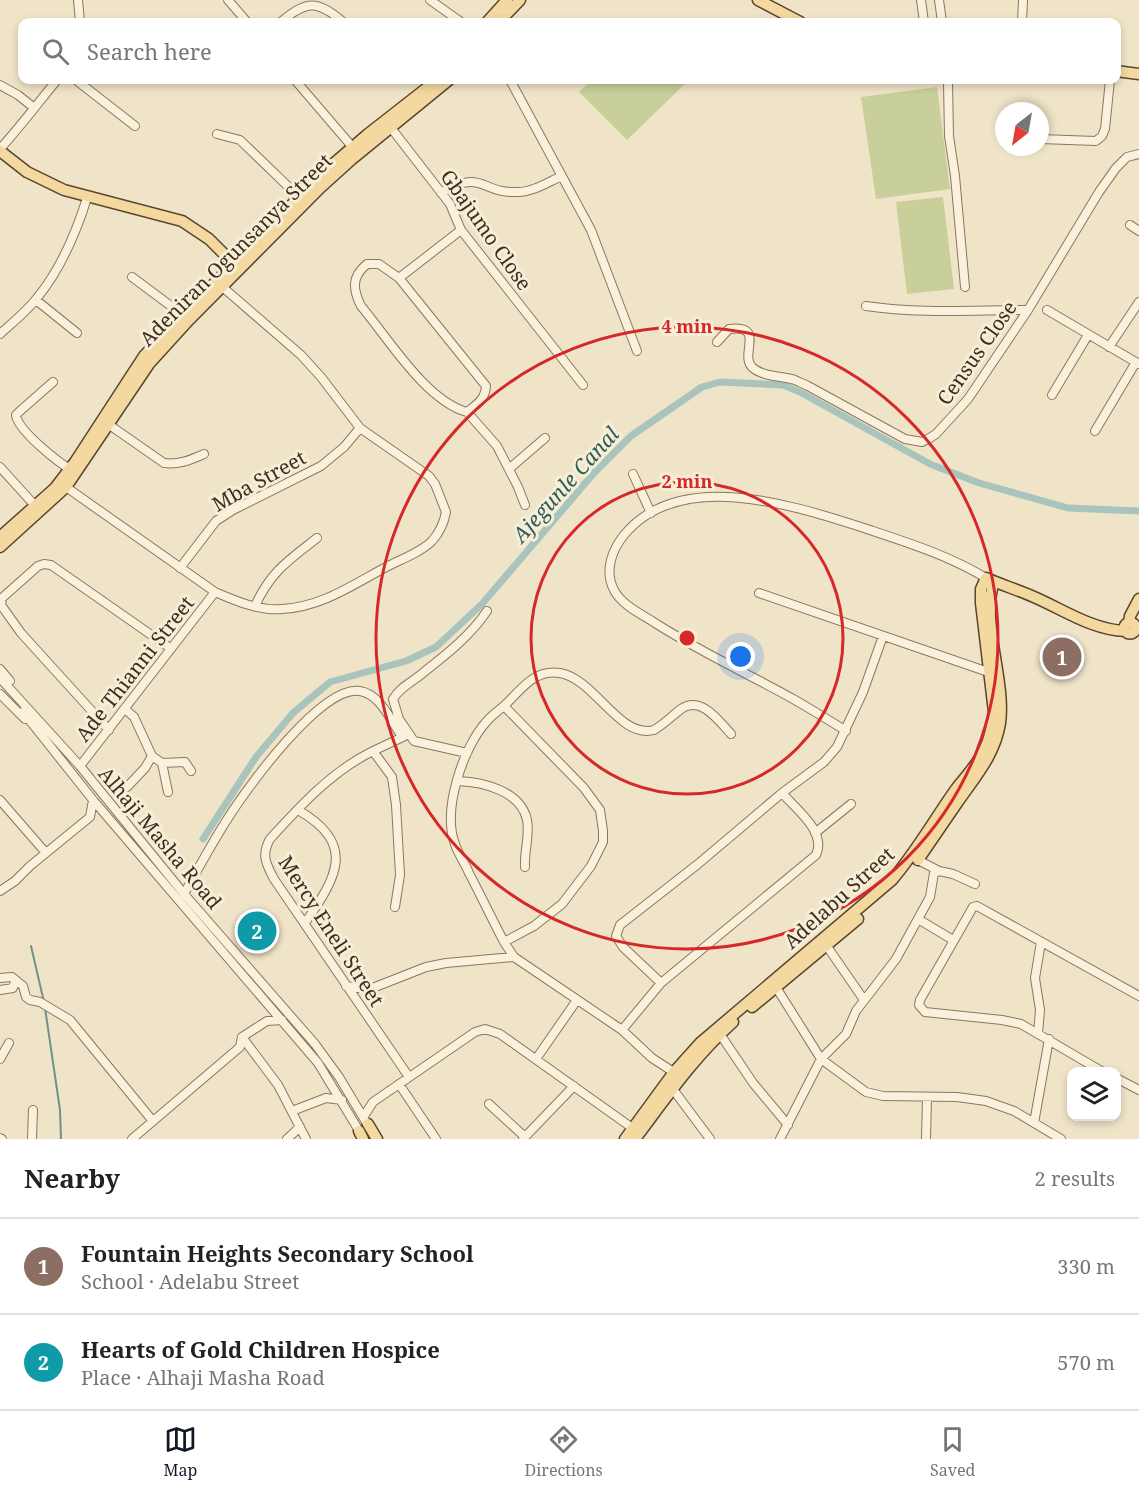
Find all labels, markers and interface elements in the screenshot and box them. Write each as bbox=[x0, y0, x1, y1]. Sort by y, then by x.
search box bbox=[18, 18, 1121, 84]
icon: search bbox=[39, 35, 72, 68]
text: Search here bbox=[87, 36, 212, 66]
north arrow bbox=[995, 102, 1049, 156]
street label: Adeniran Ogunsanya Street bbox=[134, 148, 338, 352]
street label: Gbajumo Close bbox=[435, 164, 538, 296]
street label: Census Close bbox=[931, 295, 1023, 410]
text: 4 min bbox=[662, 314, 712, 338]
water label: Ajegunle Canal bbox=[504, 420, 625, 550]
street label: Mba Street bbox=[207, 444, 310, 517]
text: 2 min bbox=[662, 469, 712, 493]
street label: Ade Thianni Street bbox=[69, 590, 200, 747]
centre of rings bbox=[677, 628, 697, 648]
pin: 1 bbox=[1042, 634, 1082, 680]
your location bbox=[726, 642, 755, 671]
street label: Alhaji Masha Road bbox=[93, 761, 228, 915]
street label: Adelabu Street bbox=[778, 841, 900, 955]
street label: Mercy Eneli Street bbox=[272, 850, 390, 1011]
pin: 2 bbox=[238, 908, 276, 954]
map controls bbox=[1067, 1067, 1121, 1121]
button: layers bbox=[1067, 1067, 1121, 1121]
text: Nearby bbox=[24, 1160, 120, 1196]
text: 2 results bbox=[1035, 1165, 1115, 1192]
text: Fountain Heights Secondary School bbox=[81, 1238, 474, 1268]
text: 1 bbox=[38, 1253, 49, 1280]
text: 330 m bbox=[1057, 1253, 1115, 1280]
text: School · Adelabu Street bbox=[81, 1268, 299, 1295]
text: Hearts of Gold Children Hospice bbox=[81, 1334, 440, 1364]
text: 2 bbox=[38, 1349, 49, 1376]
text: 570 m bbox=[1057, 1349, 1115, 1376]
text: Place · Alhaji Masha Road bbox=[81, 1364, 325, 1391]
tab: Map bbox=[164, 1423, 197, 1481]
tab: Directions bbox=[525, 1423, 603, 1481]
tab: Saved bbox=[930, 1423, 975, 1481]

